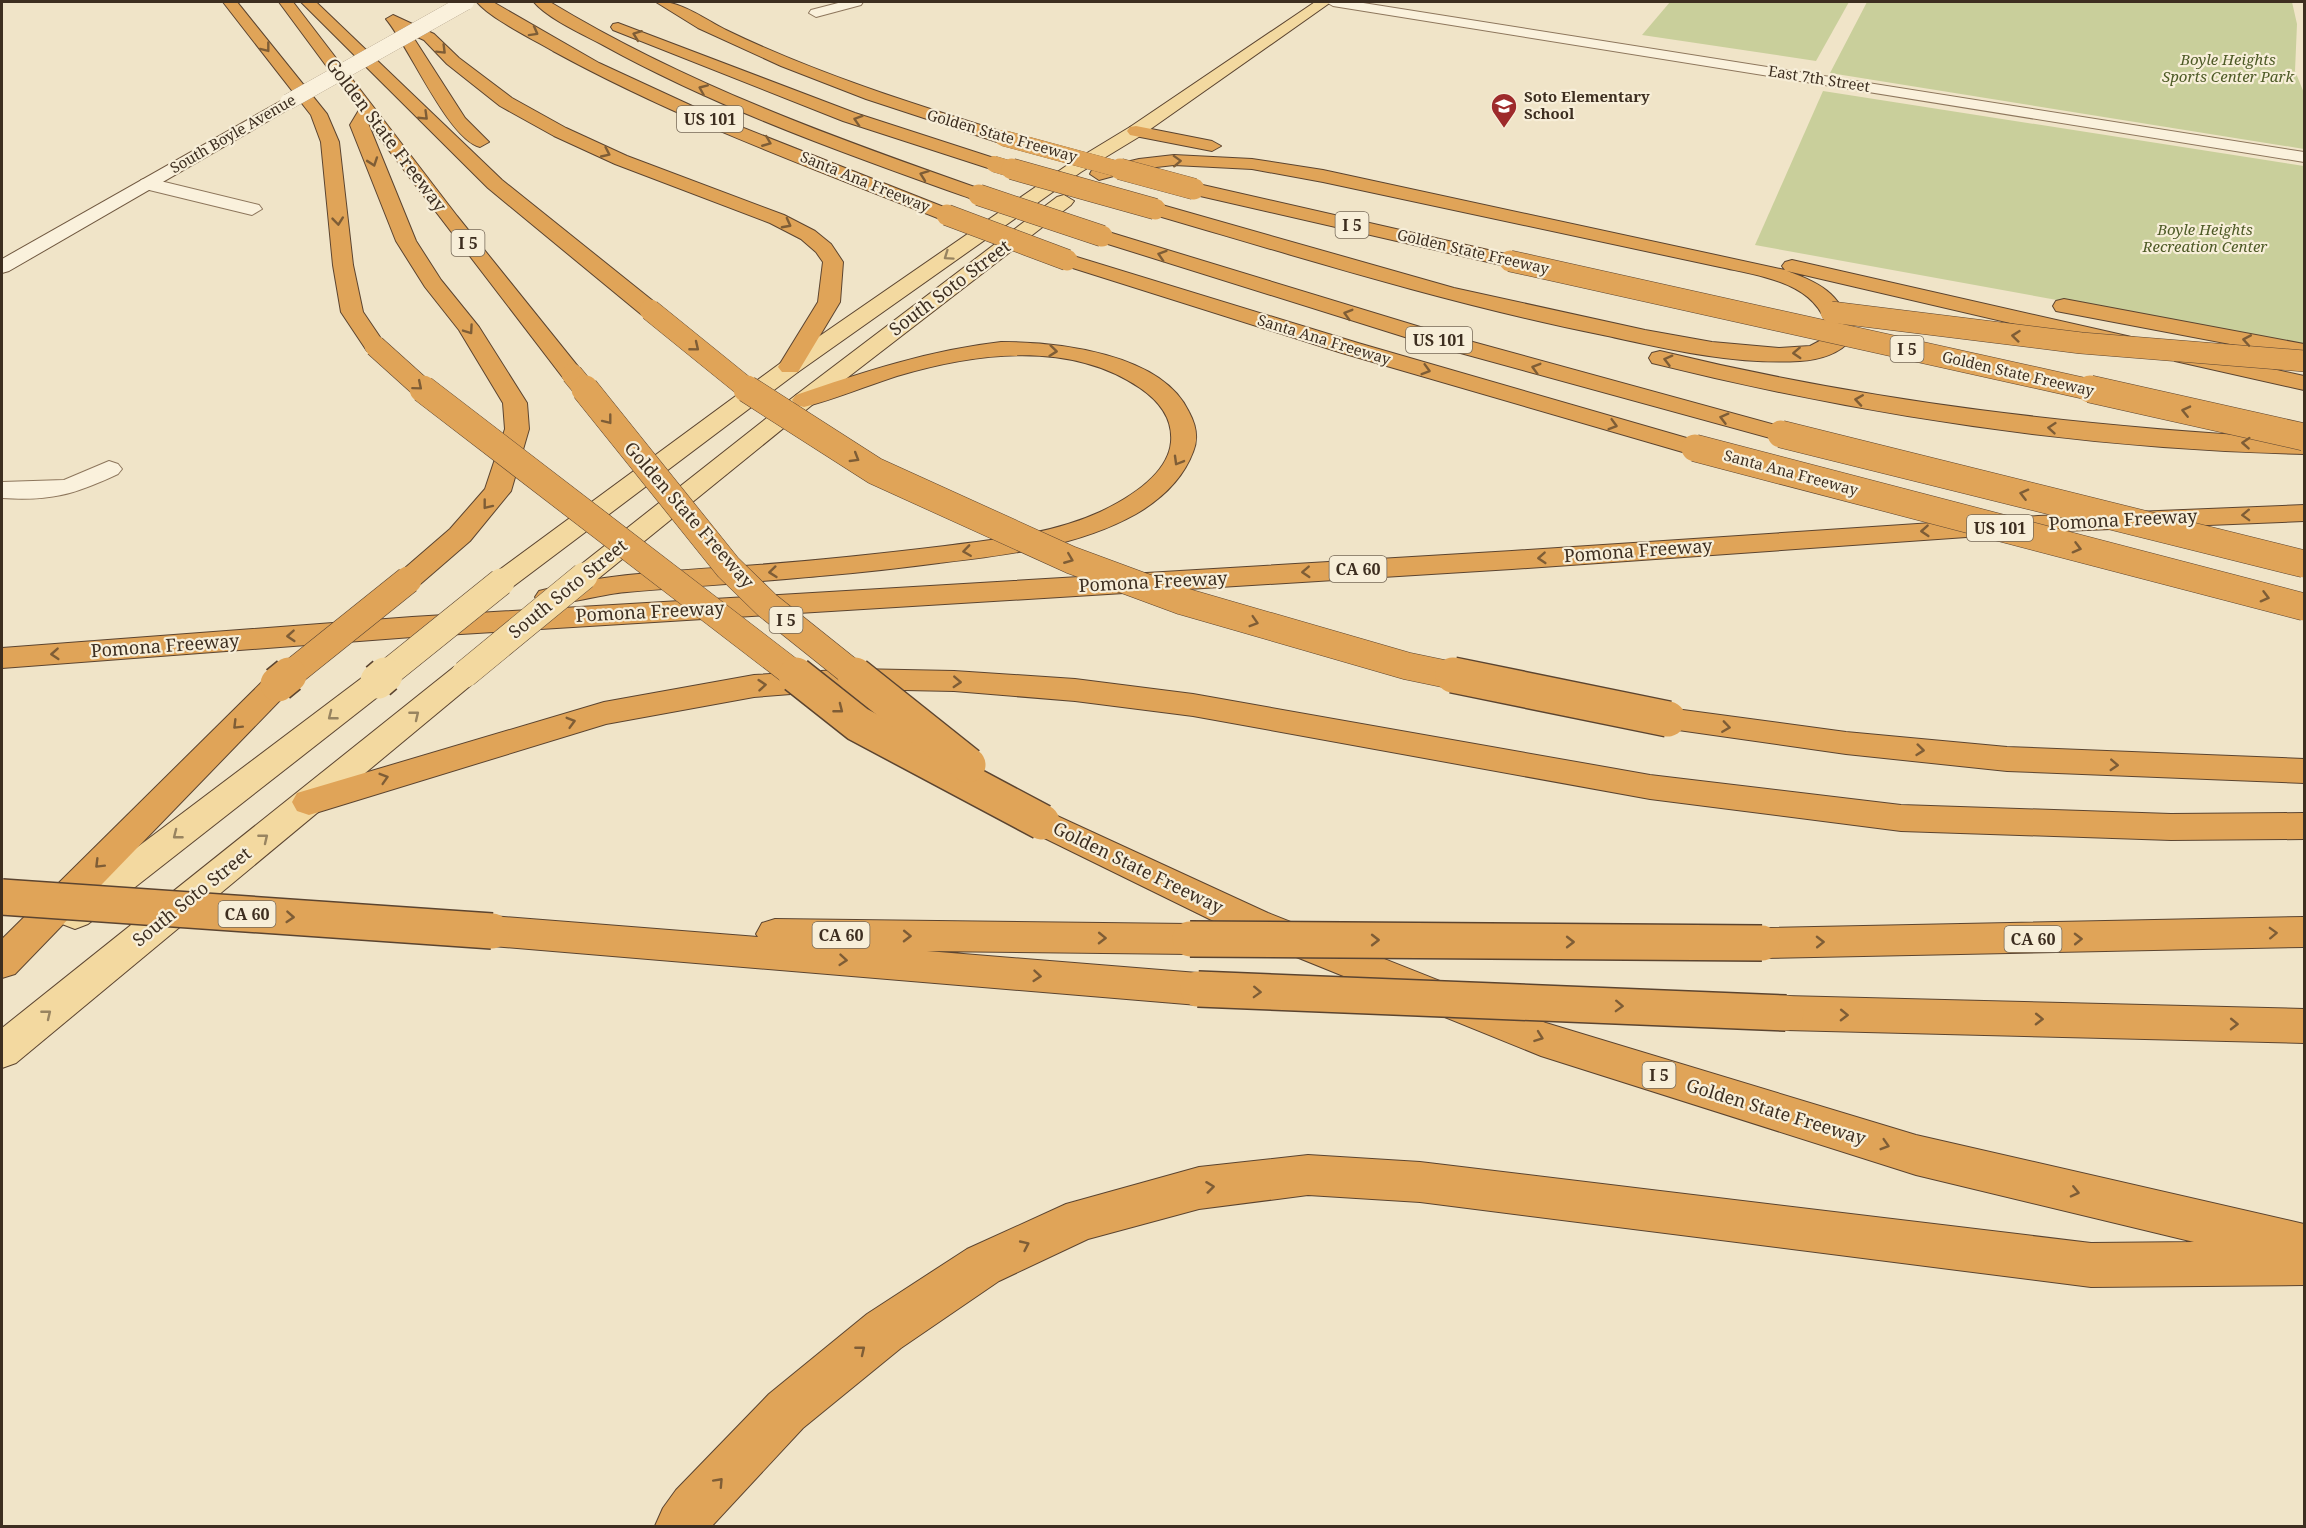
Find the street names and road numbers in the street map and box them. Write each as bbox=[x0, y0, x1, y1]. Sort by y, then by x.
street label: Golden State Freeway bbox=[321, 53, 453, 217]
street label: East 7th Street bbox=[1767, 60, 1871, 96]
street label: South Boyle Avenue bbox=[166, 89, 299, 177]
street label: Golden State Freeway bbox=[925, 104, 1080, 166]
road number: US 101 bbox=[677, 106, 743, 132]
street label: Santa Ana Freeway bbox=[798, 146, 934, 216]
road number: I 5 bbox=[1336, 212, 1368, 238]
street label: Golden State Freeway bbox=[1395, 224, 1552, 278]
road number: I 5 bbox=[452, 230, 484, 256]
street label: South Soto Street bbox=[884, 234, 1015, 341]
street label: Santa Ana Freeway bbox=[1255, 309, 1394, 369]
road number: US 101 bbox=[1406, 327, 1472, 353]
road number: I 5 bbox=[1890, 336, 1924, 362]
street label: Golden State Freeway bbox=[1940, 346, 2097, 400]
street label: Golden State Freeway bbox=[620, 436, 761, 593]
street label: Santa Ana Freeway bbox=[1722, 445, 1861, 500]
street label: Pomona Freeway bbox=[2048, 503, 2199, 535]
road number: US 101 bbox=[1967, 515, 2033, 541]
street label: South Soto Street bbox=[503, 533, 632, 643]
street label: Pomona Freeway bbox=[1563, 533, 1714, 567]
road number: CA 60 bbox=[1330, 556, 1386, 582]
street label: Pomona Freeway bbox=[1078, 565, 1229, 597]
street label: Pomona Freeway bbox=[575, 595, 726, 627]
road number: I 5 bbox=[770, 607, 802, 633]
street label: Pomona Freeway bbox=[90, 628, 241, 662]
street label: Golden State Freeway bbox=[1049, 815, 1228, 919]
street label: South Soto Street bbox=[127, 841, 256, 951]
road number: CA 60 bbox=[218, 901, 276, 927]
road number: CA 60 bbox=[812, 922, 870, 948]
road number: CA 60 bbox=[2004, 926, 2062, 952]
road number: I 5 bbox=[1642, 1062, 1676, 1088]
street label: Golden State Freeway bbox=[1684, 1072, 1870, 1150]

